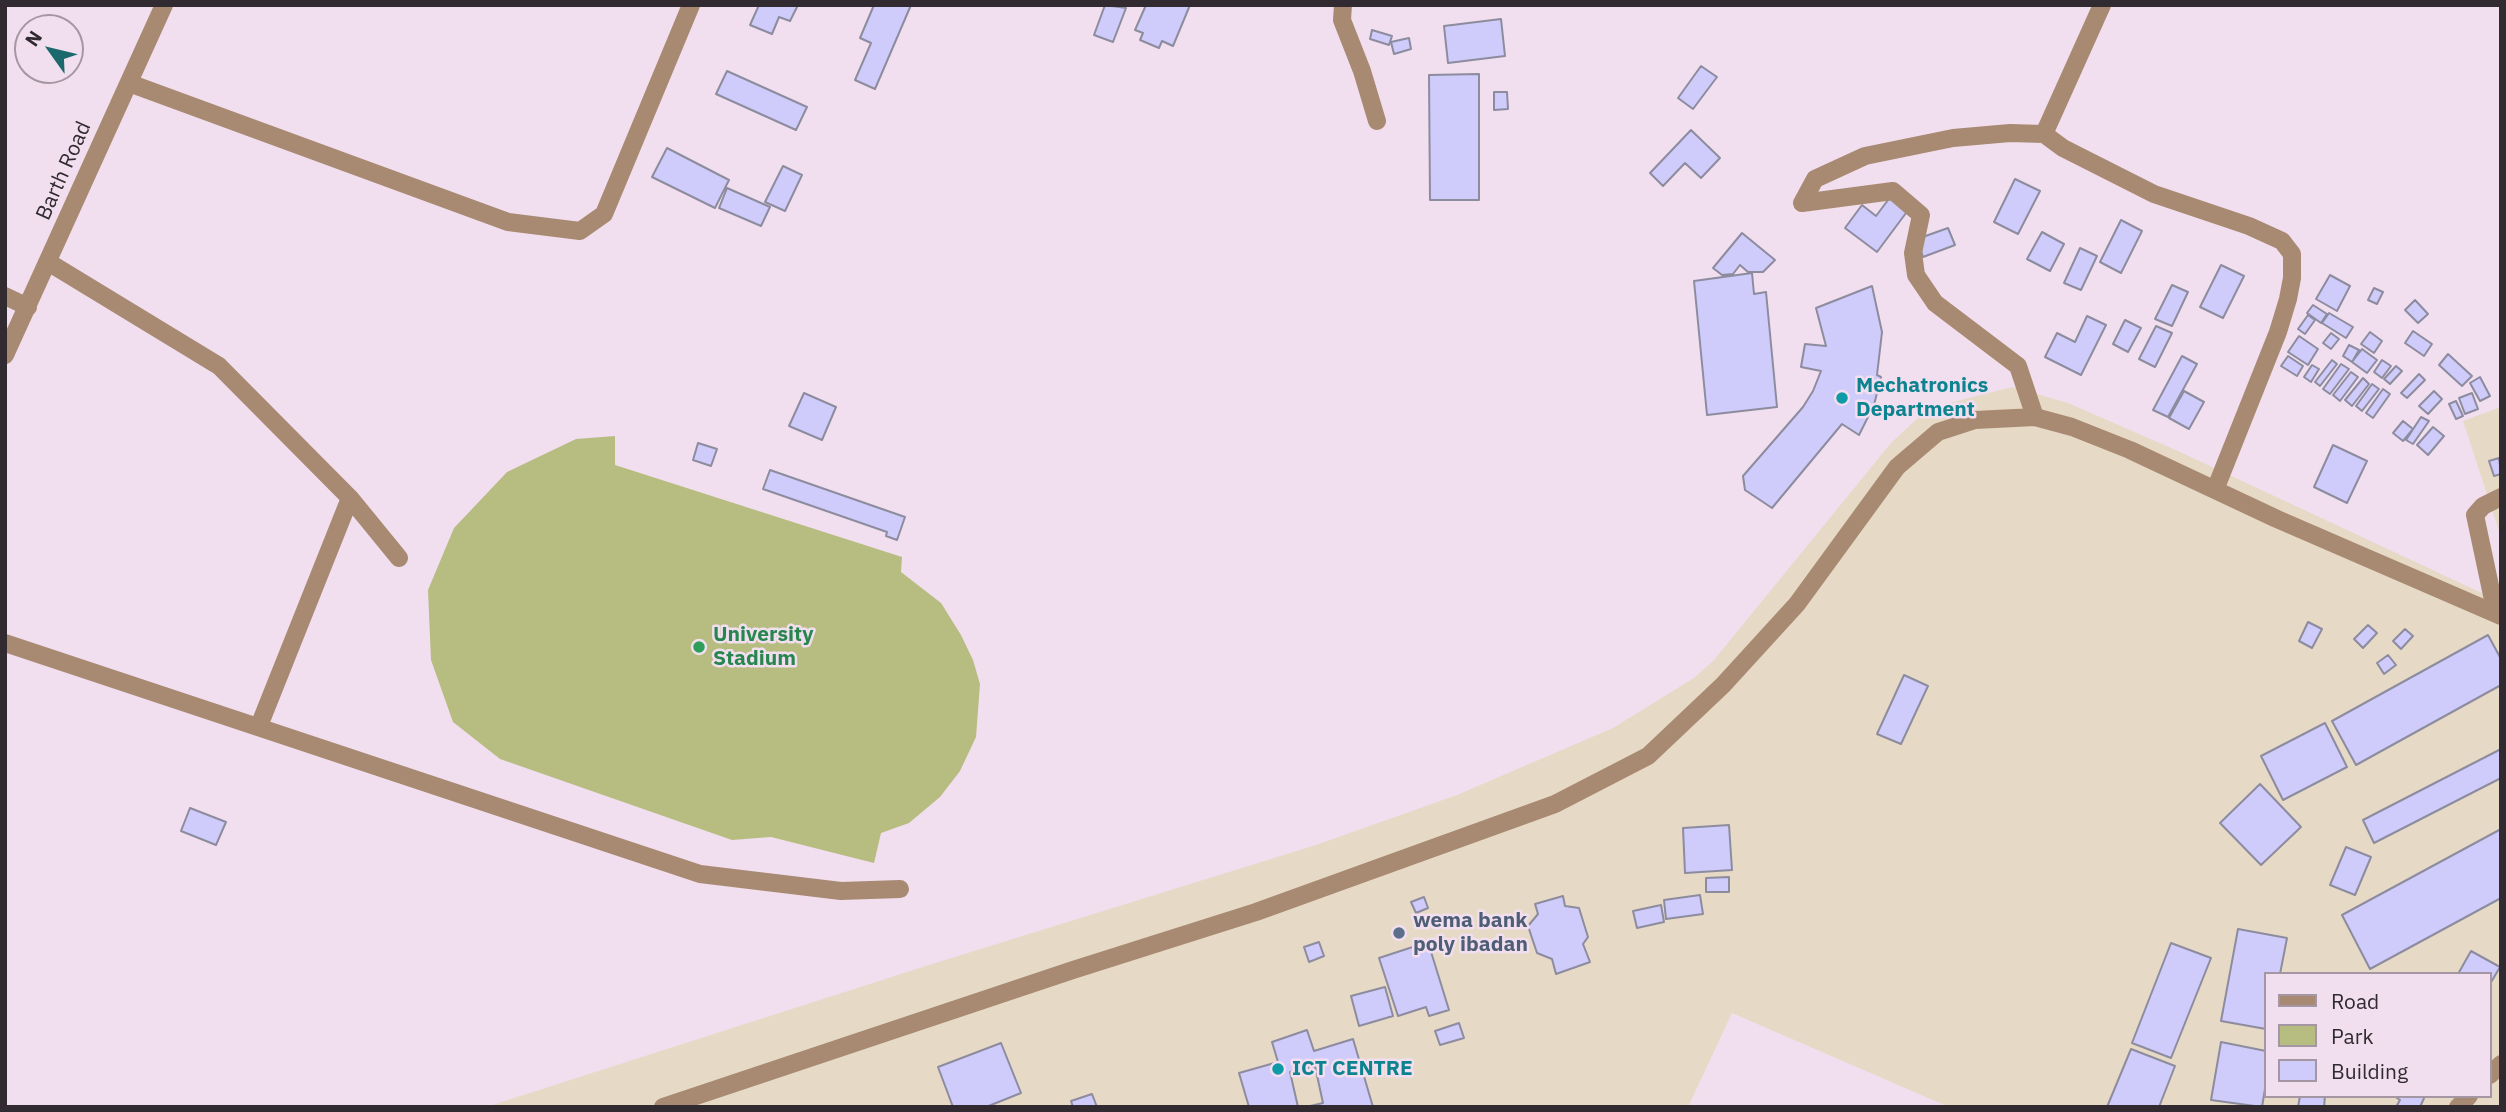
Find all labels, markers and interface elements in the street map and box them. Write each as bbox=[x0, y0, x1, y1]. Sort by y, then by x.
north arrow bbox=[14, 14, 84, 84]
text: N bbox=[19, 26, 47, 51]
street label: Barth Road bbox=[31, 118, 97, 224]
place label: Mechatronics Department bbox=[1856, 373, 1988, 423]
marker: Mechatronics Department bbox=[1834, 390, 1850, 406]
place label: University Stadium bbox=[713, 622, 813, 672]
marker: University Stadium bbox=[691, 639, 707, 655]
place label: wema bank poly ibadan bbox=[1413, 908, 1528, 958]
marker: wema bank poly ibadan bbox=[1391, 925, 1407, 941]
legend bbox=[2264, 972, 2492, 1098]
text: Road bbox=[2331, 987, 2379, 1015]
text: Park bbox=[2331, 1022, 2374, 1050]
place label: ICT CENTRE bbox=[1292, 1056, 1413, 1082]
text: Building bbox=[2331, 1057, 2408, 1085]
marker: ICT CENTRE bbox=[1270, 1061, 1286, 1077]

